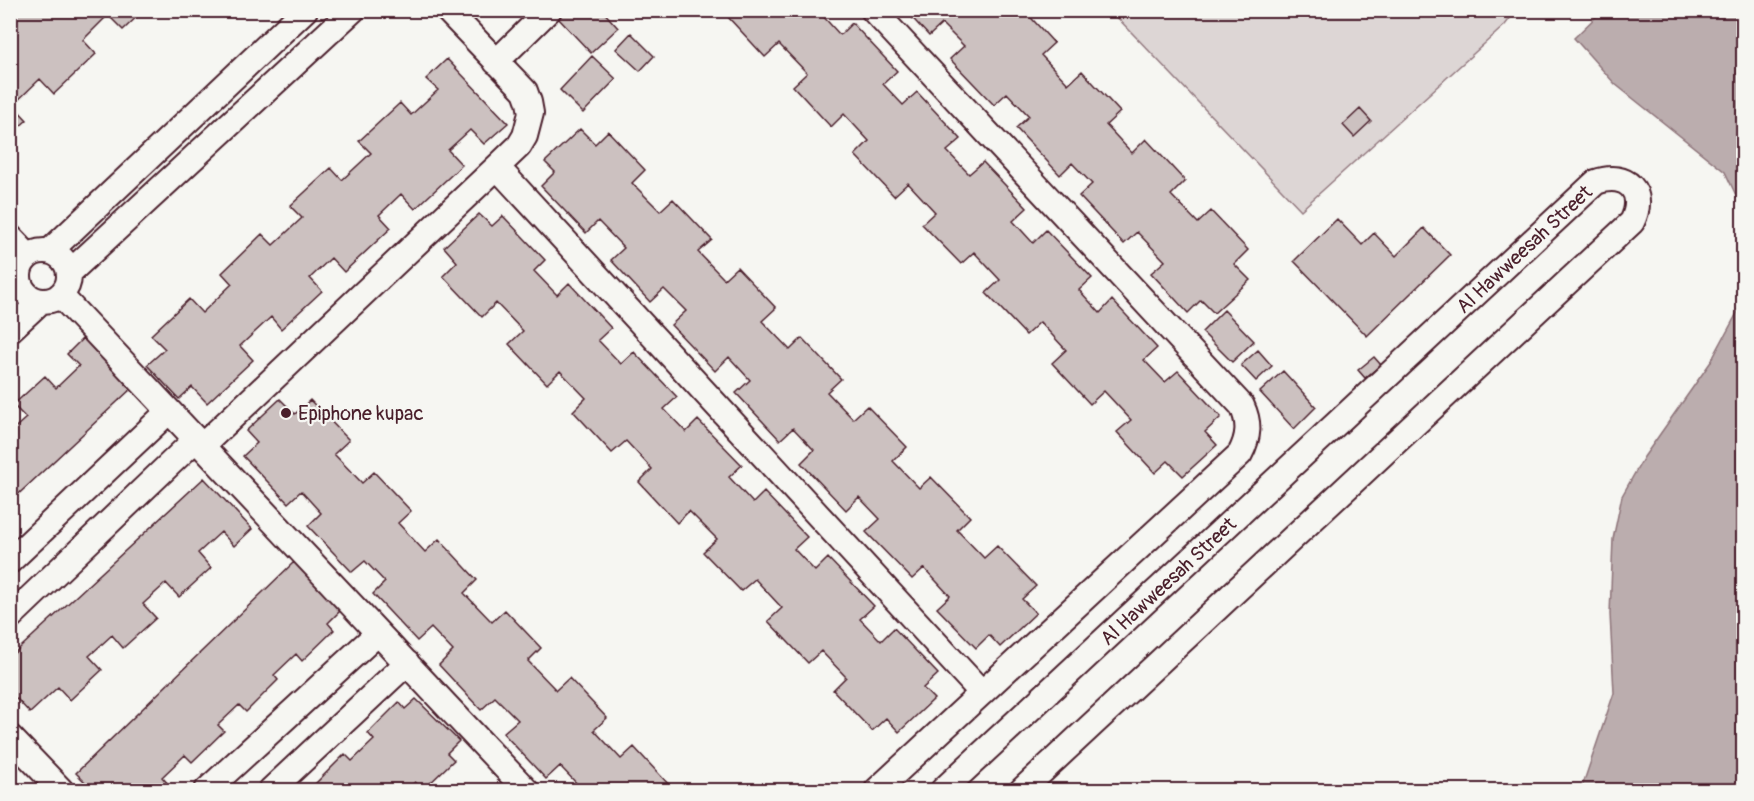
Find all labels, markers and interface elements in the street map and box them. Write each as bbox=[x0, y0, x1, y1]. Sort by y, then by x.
street label: Al Hawweesah Street bbox=[1451, 179, 1598, 319]
place label: Epiphone kupac bbox=[298, 401, 424, 426]
marker: Epiphone kupac bbox=[279, 406, 293, 420]
street label: Al Hawweesah Street bbox=[1095, 511, 1242, 651]

